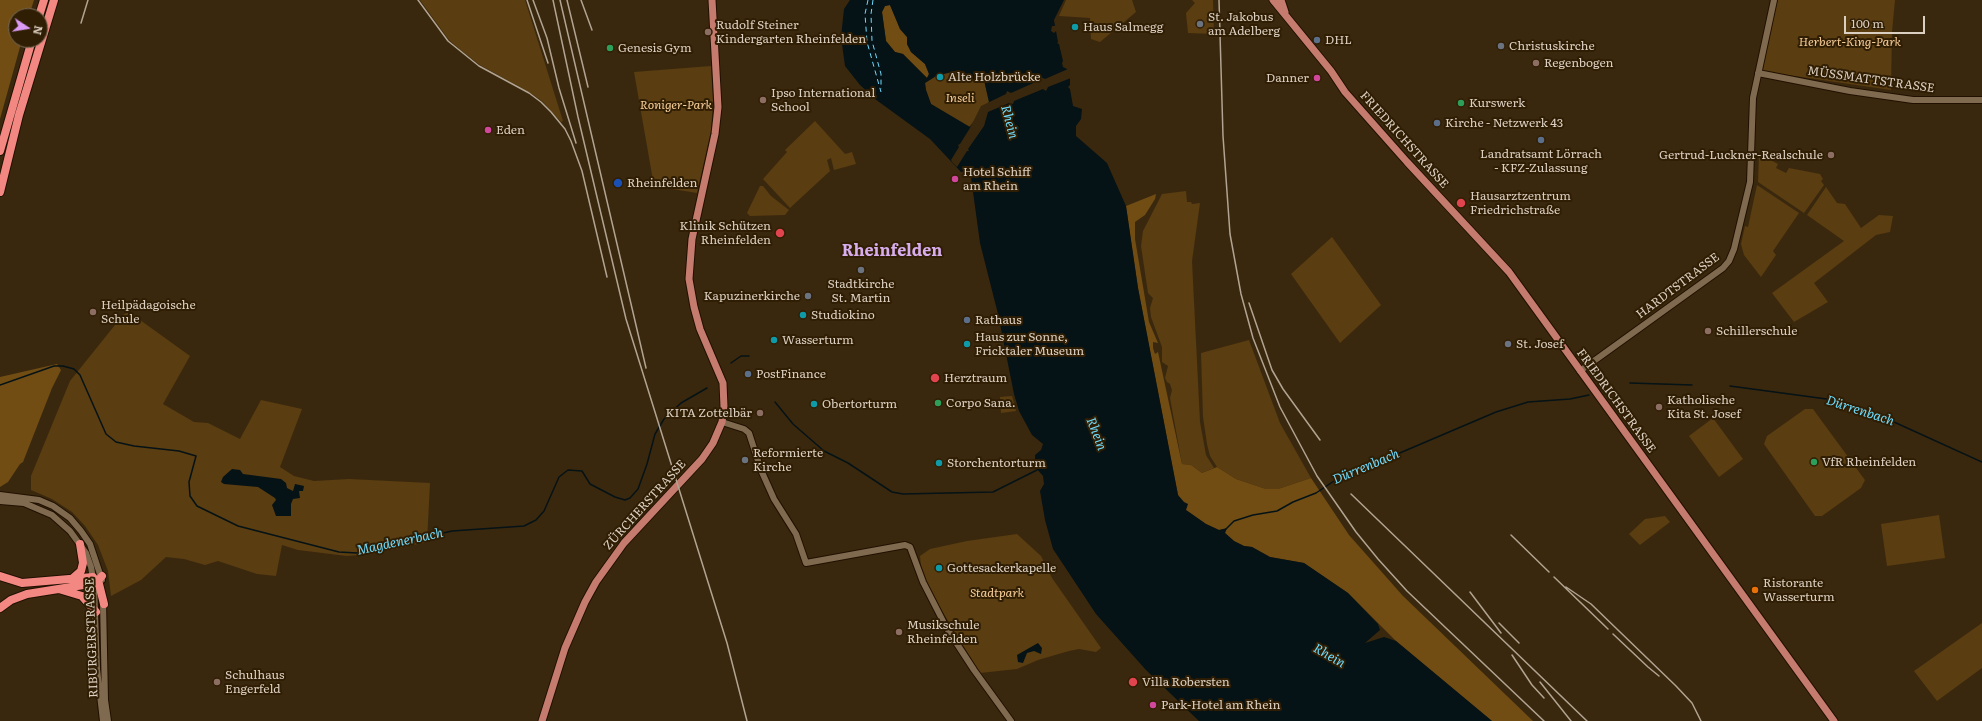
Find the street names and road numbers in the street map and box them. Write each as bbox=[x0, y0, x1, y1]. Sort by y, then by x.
street label: MÜSSMATTSTRASSE bbox=[1807, 64, 1935, 96]
street label: FRIEDRICHSTRASSE bbox=[1357, 89, 1451, 191]
street label: HARDTSTRASSE bbox=[1634, 250, 1722, 322]
street label: FRIEDRICHSTRASSE bbox=[1573, 346, 1659, 456]
street label: ZÜRCHERSTRASSE bbox=[601, 457, 689, 553]
street label: RIBURGERSTRASSE bbox=[83, 578, 101, 698]

